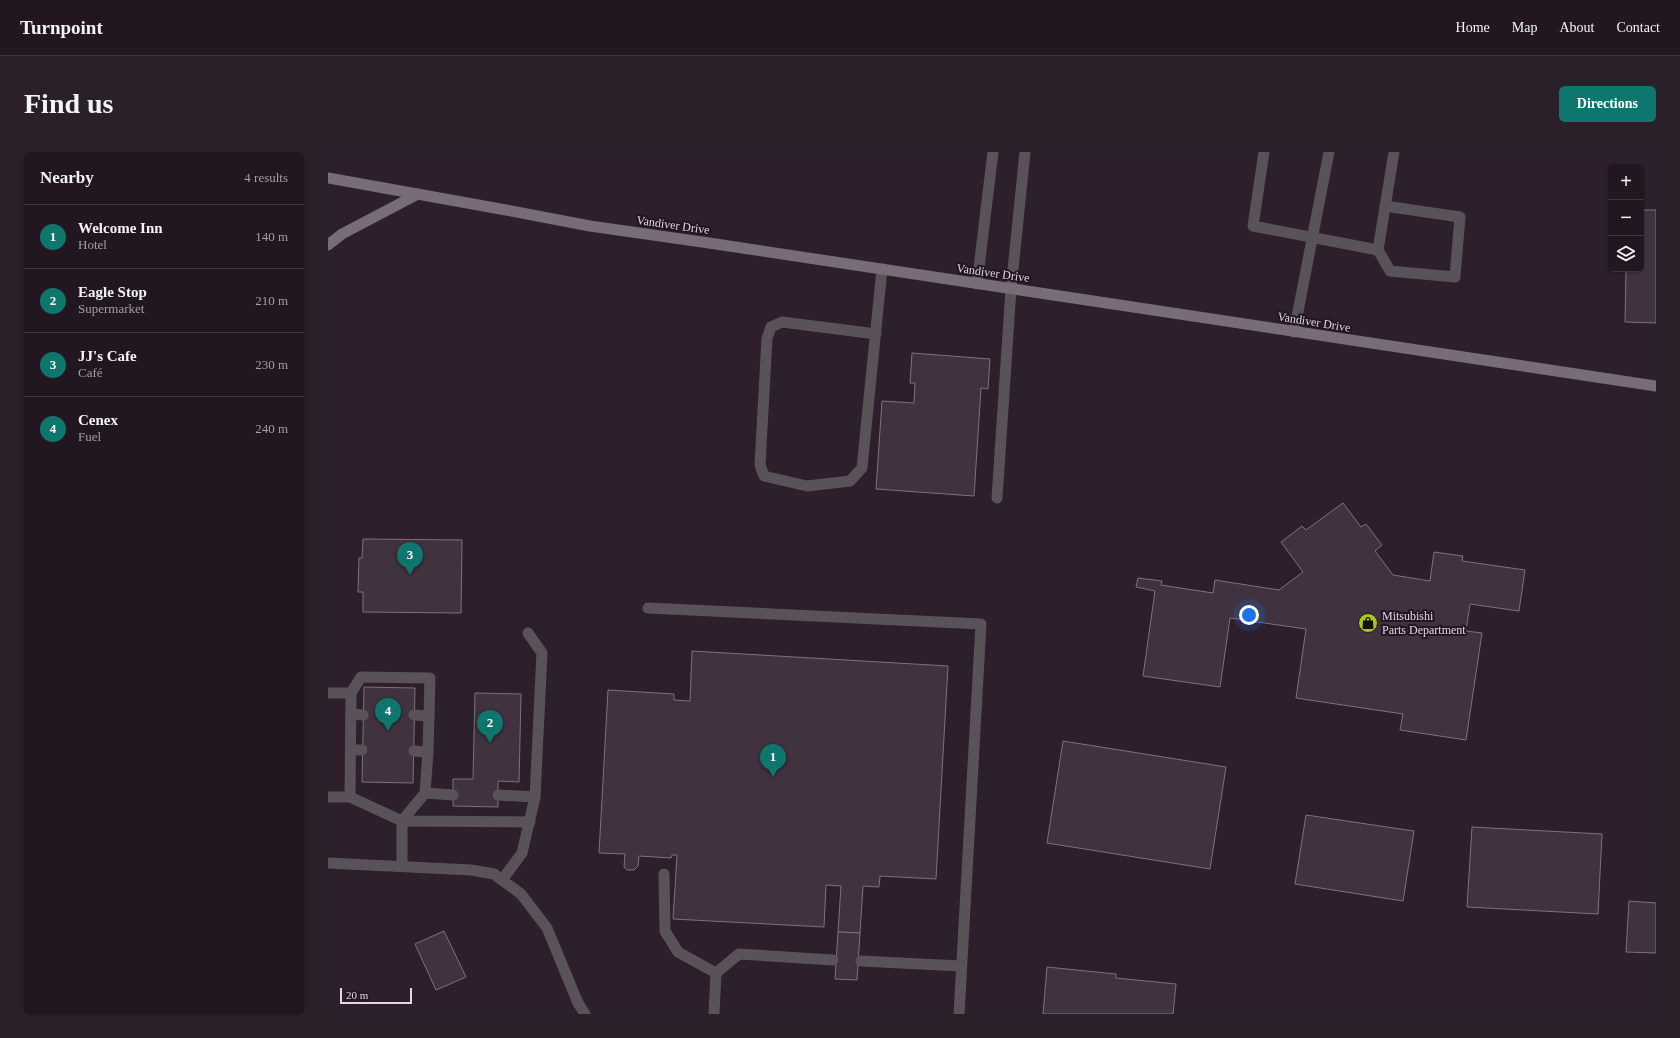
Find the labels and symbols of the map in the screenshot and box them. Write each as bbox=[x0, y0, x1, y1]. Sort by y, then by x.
street label: Vandiver Drive bbox=[636, 213, 710, 237]
street label: Vandiver Drive bbox=[956, 261, 1030, 285]
street label: Vandiver Drive bbox=[1277, 309, 1351, 335]
pin: 3 bbox=[397, 542, 423, 575]
your location bbox=[1239, 605, 1259, 625]
place label: Mitsubishi Parts Department bbox=[1382, 609, 1466, 637]
shop icon: Mitsubishi Parts Department bbox=[1357, 612, 1379, 634]
pin: 4 bbox=[375, 698, 401, 731]
pin: 2 bbox=[477, 710, 503, 743]
pin: 1 bbox=[760, 744, 786, 777]
scale bar bbox=[340, 986, 412, 1005]

